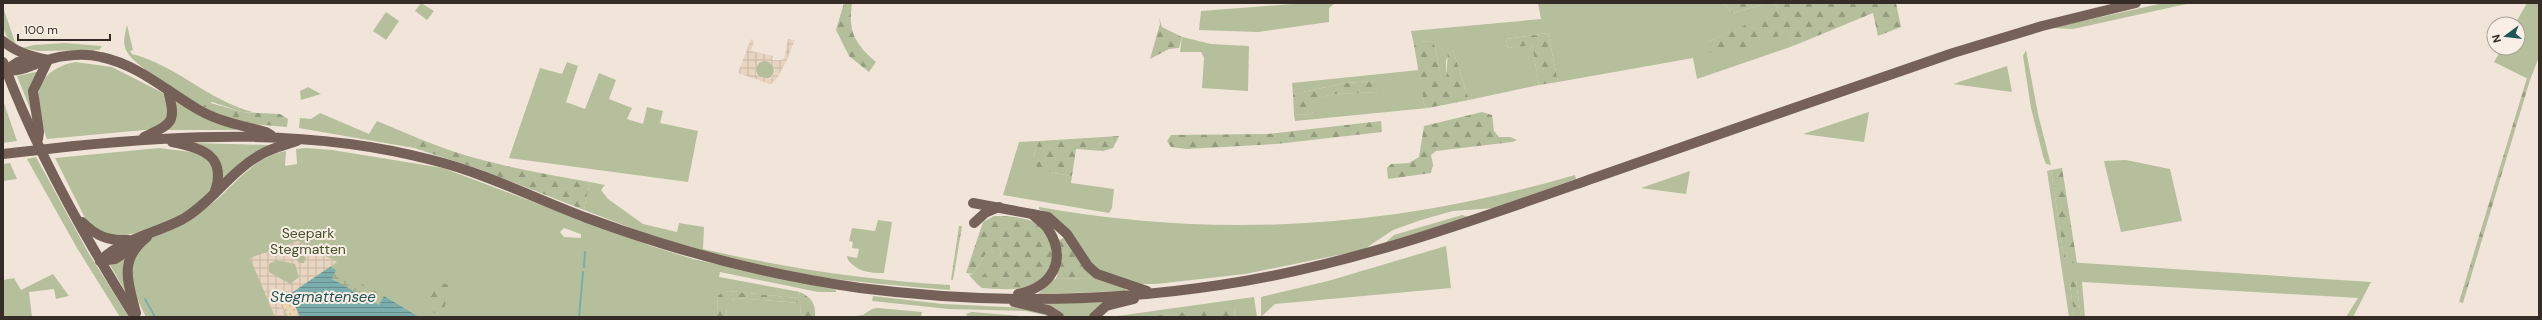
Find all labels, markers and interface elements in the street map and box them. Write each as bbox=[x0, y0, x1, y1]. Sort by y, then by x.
scale bar bbox=[18, 16, 110, 42]
north arrow bbox=[2486, 16, 2526, 56]
text: 100 m bbox=[24, 22, 58, 38]
text: N bbox=[2489, 33, 2504, 44]
park label: Seepark Stegmatten bbox=[270, 224, 346, 258]
water label: Stegmattensee bbox=[270, 287, 376, 307]

